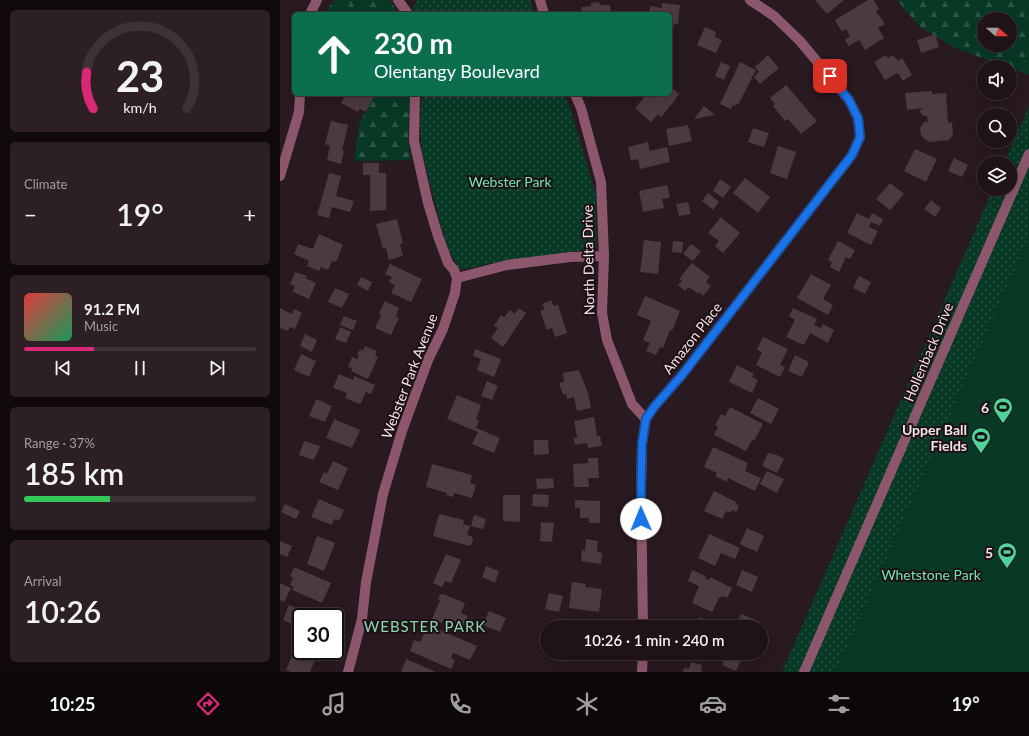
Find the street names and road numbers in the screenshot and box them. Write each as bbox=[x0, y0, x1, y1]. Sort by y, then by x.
street label: North Delta Drive bbox=[579, 205, 597, 315]
street label: Amazon Place bbox=[659, 299, 725, 377]
street label: Hollenback Drive bbox=[900, 300, 956, 404]
street label: Webster Park Avenue bbox=[377, 311, 441, 441]

